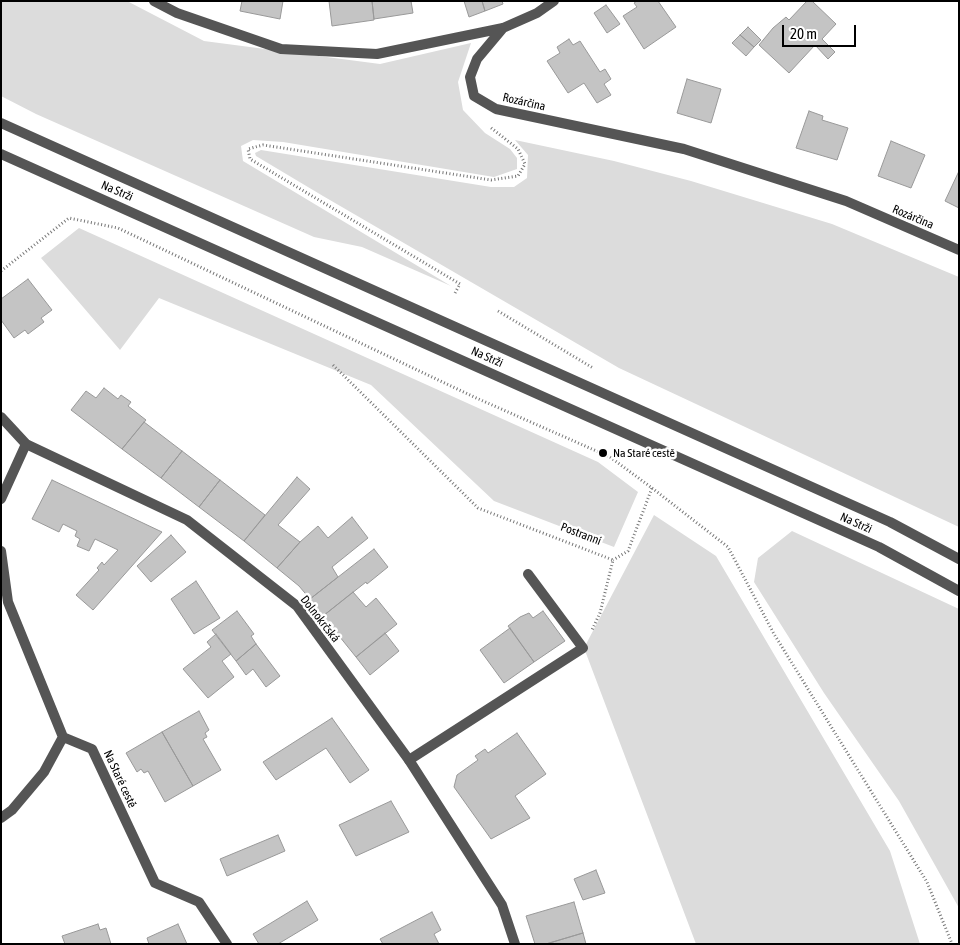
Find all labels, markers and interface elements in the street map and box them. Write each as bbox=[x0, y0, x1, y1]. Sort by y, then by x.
scale bar bbox=[785, 15, 859, 47]
text: 20 m bbox=[790, 25, 817, 42]
street label: Rozárčina bbox=[501, 90, 547, 114]
street label: Na Strži bbox=[99, 178, 135, 204]
street label: Rozárčina bbox=[890, 202, 936, 232]
street label: Na Strži bbox=[469, 344, 505, 370]
place label: Na Staré cestě bbox=[613, 446, 675, 460]
marker: Na Staré cestě bbox=[597, 447, 609, 459]
street label: Na Strži bbox=[838, 510, 874, 536]
street label: Postranní bbox=[559, 520, 603, 548]
street label: Dolnokrčská bbox=[297, 593, 343, 645]
street label: Na Staré cestě bbox=[100, 748, 140, 810]

